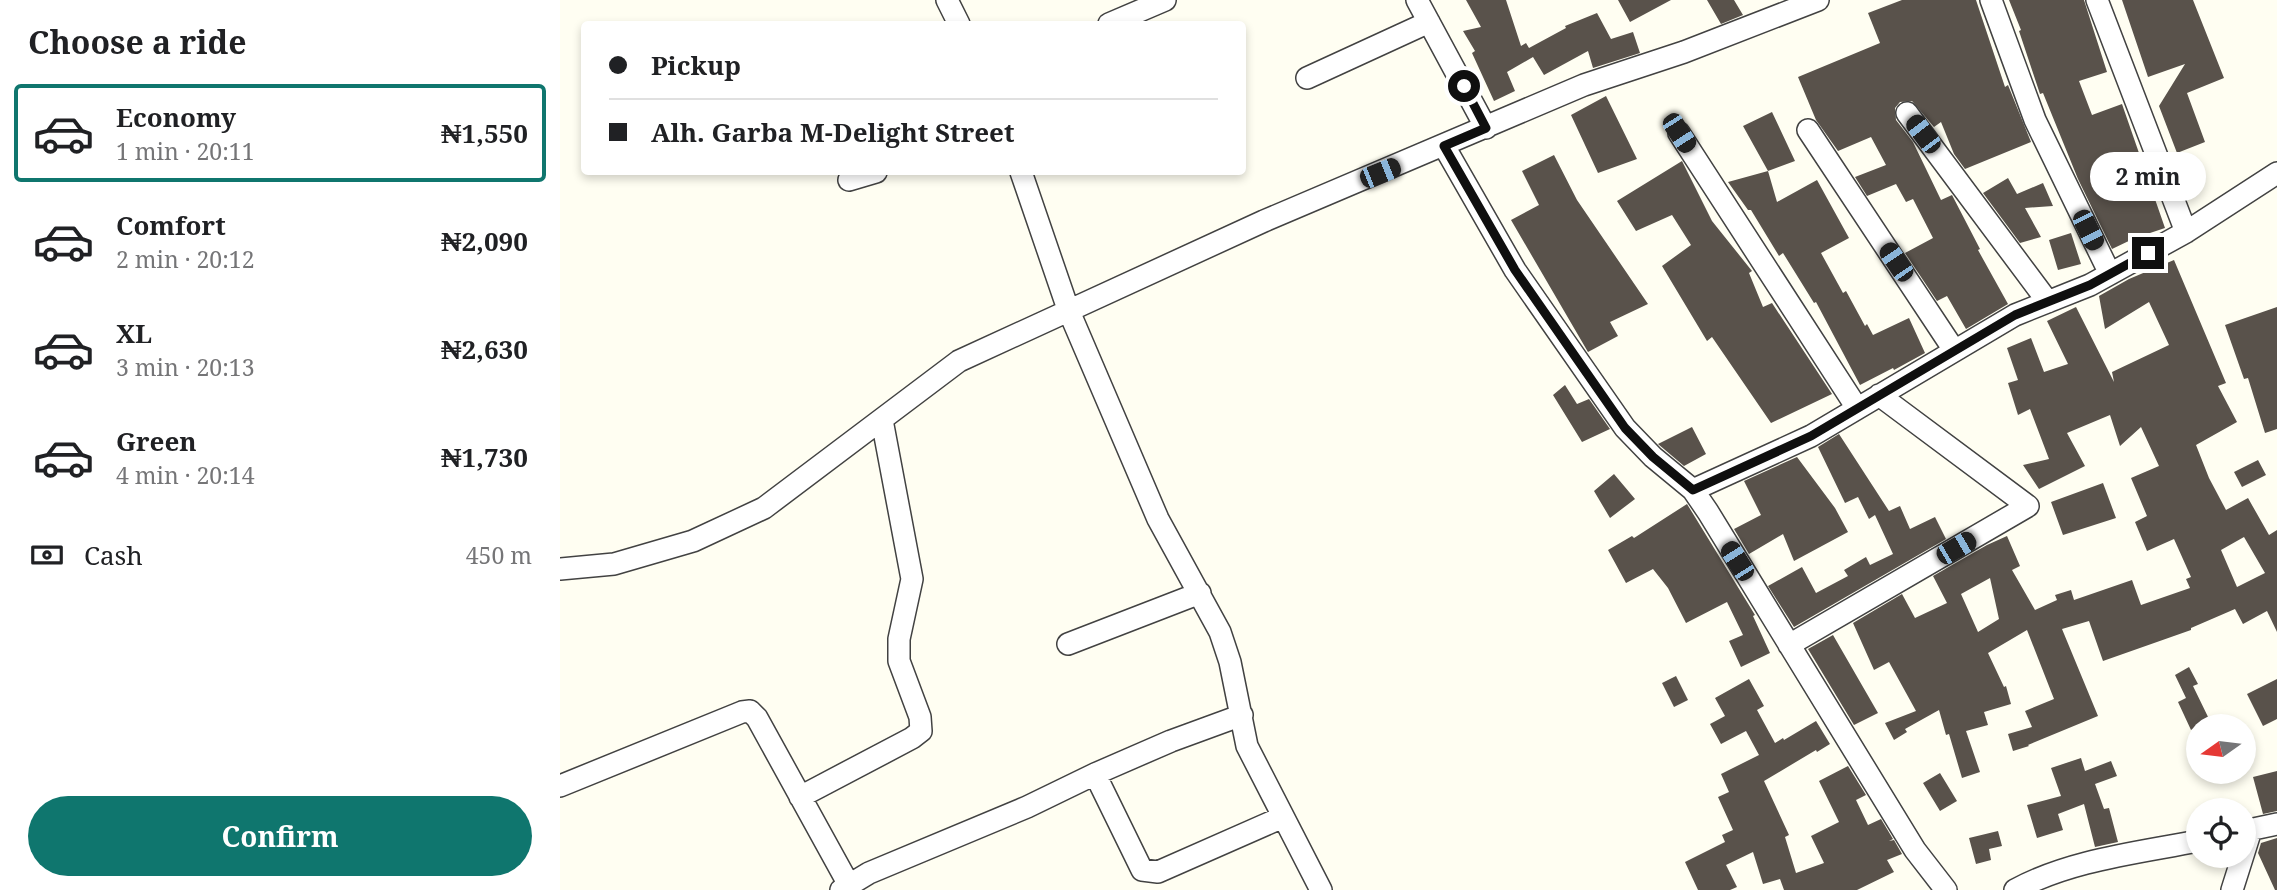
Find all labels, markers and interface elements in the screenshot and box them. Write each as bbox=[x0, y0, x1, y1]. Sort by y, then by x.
text: Choose a ride bbox=[28, 20, 247, 63]
text: Pickup bbox=[651, 47, 741, 83]
route start bbox=[1448, 70, 1480, 102]
text: Economy bbox=[116, 99, 236, 135]
icon: car bbox=[32, 102, 95, 165]
car bbox=[1659, 110, 1700, 156]
car bbox=[1902, 111, 1945, 157]
text: Alh. Garba M-Delight Street bbox=[651, 114, 1015, 150]
text: ₦1,550 bbox=[441, 115, 528, 151]
text: 1 min · 20:11 bbox=[116, 135, 254, 167]
callout: 2 min bbox=[2090, 152, 2206, 201]
car bbox=[1357, 155, 1404, 191]
text: 2 min bbox=[2115, 160, 2181, 192]
text: Comfort bbox=[116, 207, 226, 243]
car bbox=[2070, 207, 2107, 253]
icon: car bbox=[32, 210, 95, 273]
text: ₦2,090 bbox=[441, 223, 528, 259]
route end bbox=[2132, 237, 2164, 269]
car bbox=[1876, 239, 1917, 285]
text: 2 min · 20:12 bbox=[116, 243, 254, 275]
text: XL bbox=[116, 315, 152, 351]
icon: car bbox=[32, 318, 95, 381]
text: ₦2,630 bbox=[441, 331, 528, 367]
text: 3 min · 20:13 bbox=[116, 351, 254, 383]
text: Green bbox=[116, 423, 197, 459]
icon: car bbox=[32, 426, 95, 489]
text: ₦1,730 bbox=[441, 439, 528, 475]
text: 4 min · 20:14 bbox=[116, 459, 254, 491]
car bbox=[1933, 528, 1980, 568]
icon: cash bbox=[28, 536, 66, 574]
text: Cash bbox=[84, 537, 143, 573]
car bbox=[1717, 538, 1758, 584]
text: 450 m bbox=[466, 539, 532, 571]
north arrow bbox=[2186, 714, 2256, 784]
map controls bbox=[2186, 714, 2256, 868]
button: Confirm bbox=[28, 796, 532, 876]
button: locate bbox=[2186, 798, 2256, 868]

